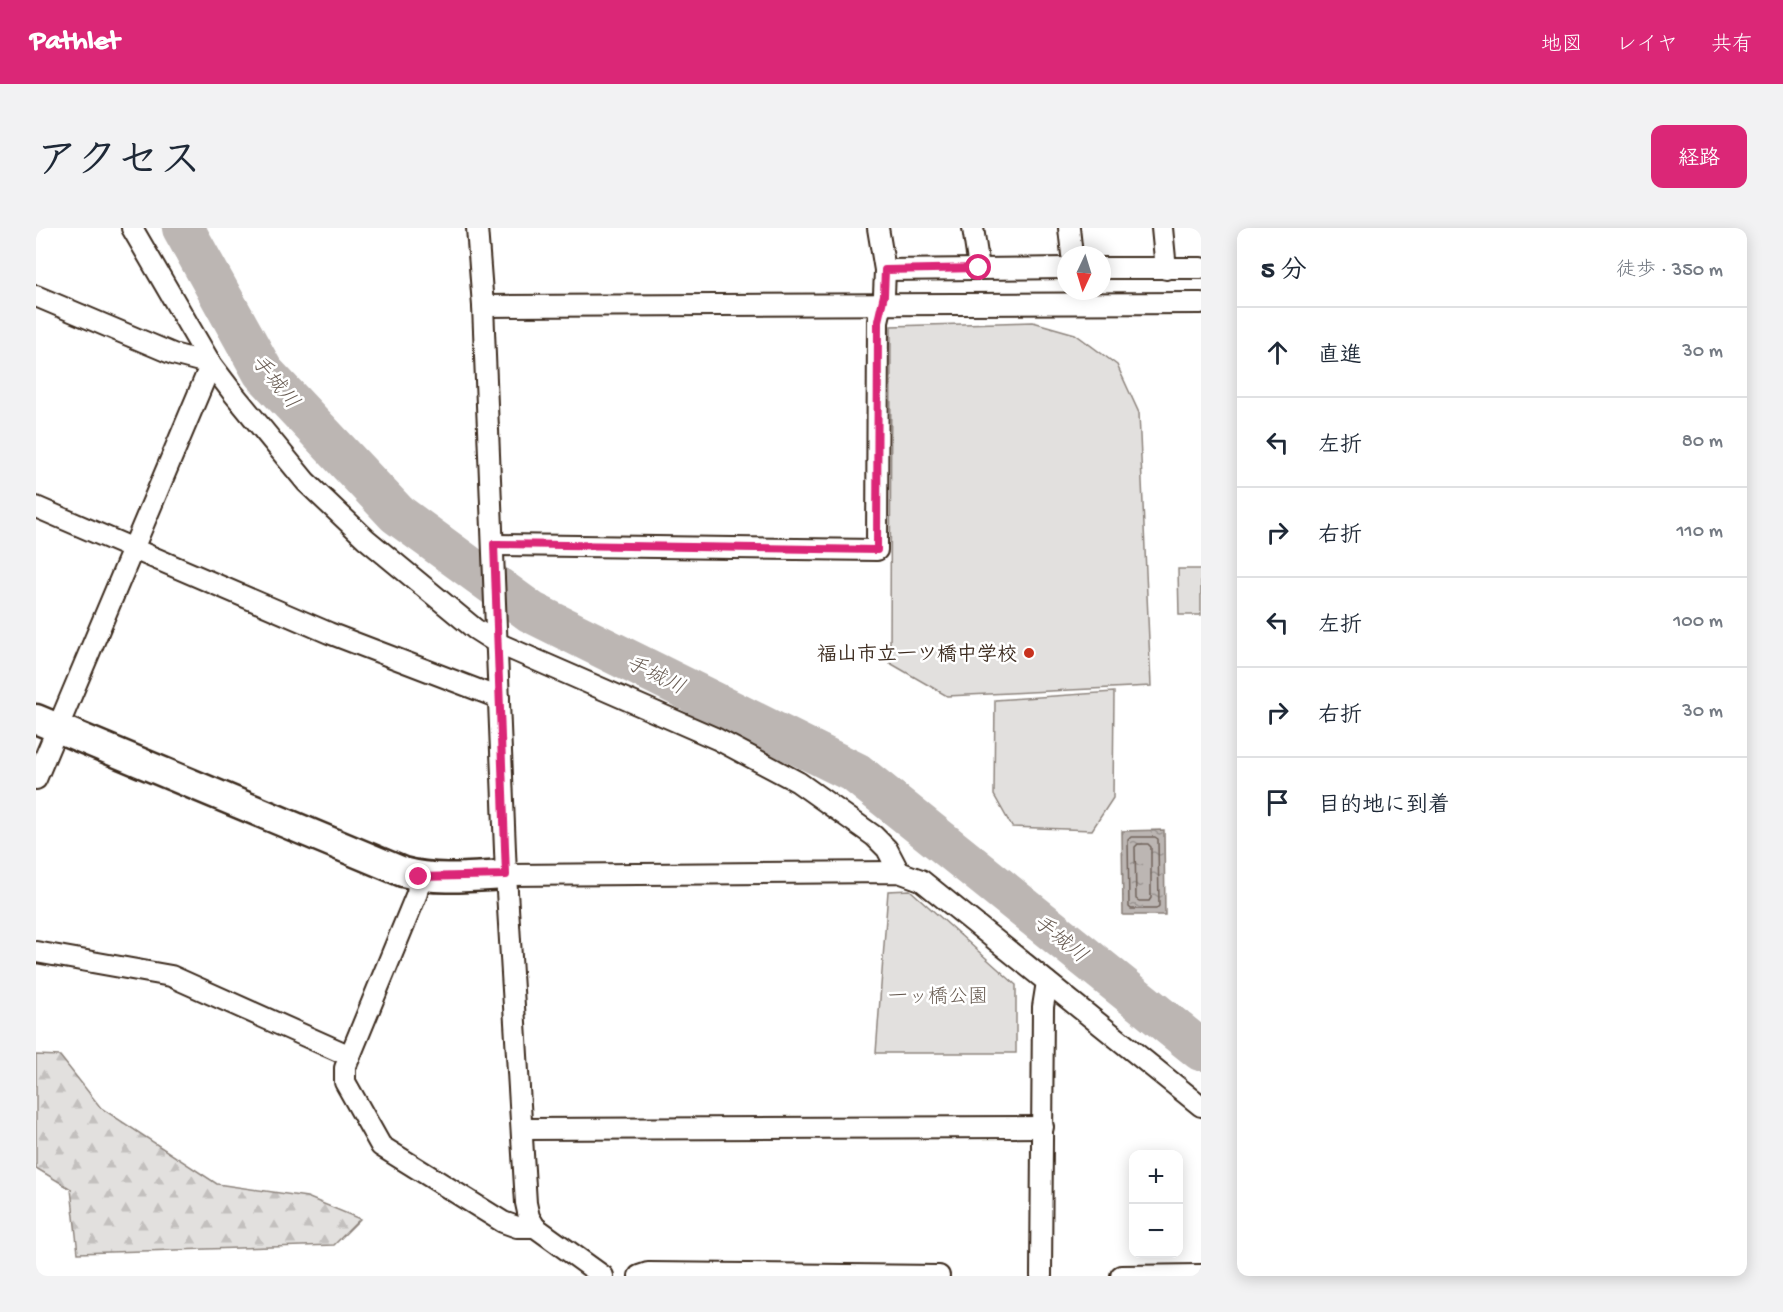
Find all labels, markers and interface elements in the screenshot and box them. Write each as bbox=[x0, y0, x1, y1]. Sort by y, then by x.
text: Pathlet bbox=[30, 26, 120, 59]
text: 地図 bbox=[1541, 34, 1583, 59]
text: レイヤ bbox=[1616, 34, 1678, 59]
text: 共有 bbox=[1711, 34, 1753, 59]
button: 経路 bbox=[1651, 125, 1747, 188]
text: アクセス bbox=[36, 140, 201, 189]
north arrow bbox=[1057, 246, 1111, 300]
route start bbox=[965, 254, 991, 280]
text: 5 分 bbox=[1261, 257, 1307, 288]
text: 徒歩 · 350 m bbox=[1616, 260, 1723, 283]
icon: ahead bbox=[1261, 336, 1294, 369]
text: 30 m bbox=[1682, 341, 1723, 364]
text: 直進 bbox=[1318, 344, 1362, 370]
water label: 手城川 bbox=[244, 350, 304, 416]
icon: left bbox=[1261, 426, 1294, 459]
text: 80 m bbox=[1682, 431, 1723, 454]
text: 左折 bbox=[1318, 434, 1362, 460]
icon: right bbox=[1261, 516, 1294, 549]
text: 110 m bbox=[1677, 521, 1723, 544]
text: 右折 bbox=[1318, 524, 1362, 550]
icon: left bbox=[1261, 606, 1294, 639]
text: 100 m bbox=[1673, 611, 1723, 634]
text: 左折 bbox=[1318, 614, 1362, 640]
place label: 福山市立一ツ橋中学校 bbox=[817, 643, 1017, 668]
marker: 福山市立一ツ橋中学校 bbox=[1022, 646, 1036, 660]
water label: 手城川 bbox=[621, 651, 689, 702]
icon: right bbox=[1261, 696, 1294, 729]
text: 30 m bbox=[1682, 701, 1723, 724]
text: 右折 bbox=[1318, 704, 1362, 730]
icon: arrive bbox=[1261, 786, 1294, 819]
text: 目的地に到着 bbox=[1318, 794, 1450, 820]
route end bbox=[405, 863, 431, 889]
water label: 手城川 bbox=[1026, 910, 1092, 970]
park label: 一ッ橋公園 bbox=[888, 986, 988, 1010]
map controls bbox=[1129, 1150, 1183, 1258]
button: + bbox=[1129, 1150, 1183, 1204]
button: − bbox=[1129, 1204, 1183, 1258]

